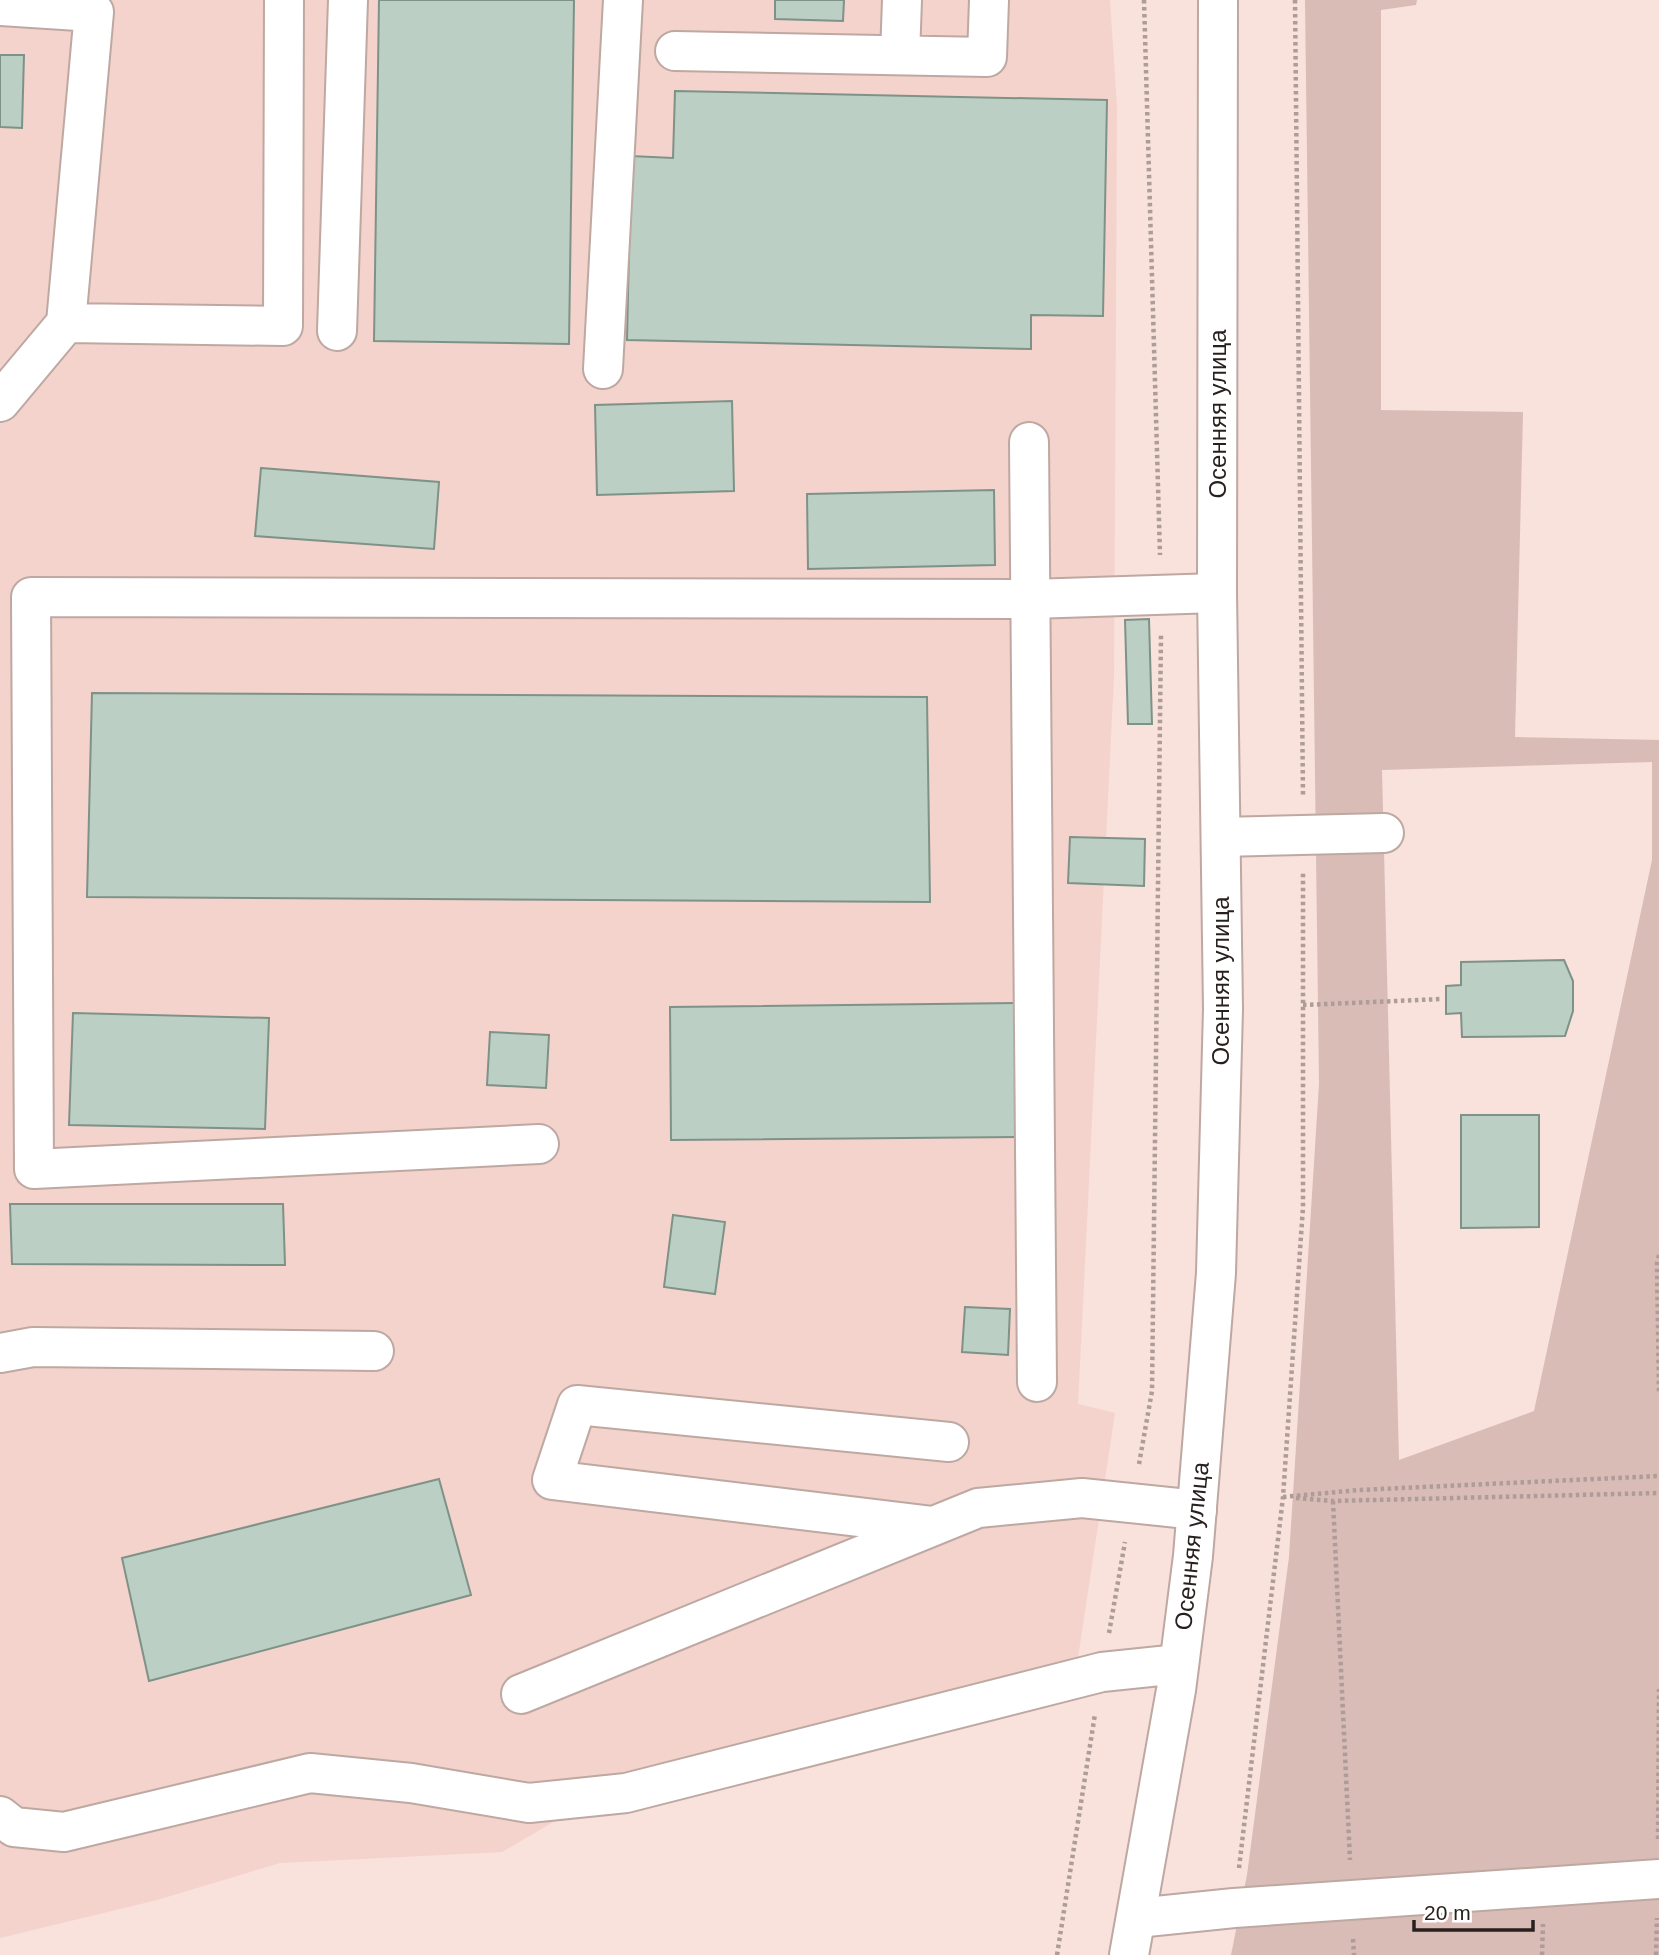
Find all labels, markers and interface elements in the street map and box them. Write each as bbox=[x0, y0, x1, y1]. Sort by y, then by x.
street label: Осенняя улица bbox=[1204, 329, 1231, 499]
street label: Осенняя улица bbox=[1207, 896, 1234, 1066]
street label: Осенняя улица bbox=[1169, 1460, 1214, 1631]
scale bar bbox=[1414, 1888, 1533, 1932]
text: 20 m bbox=[1424, 1901, 1471, 1924]

